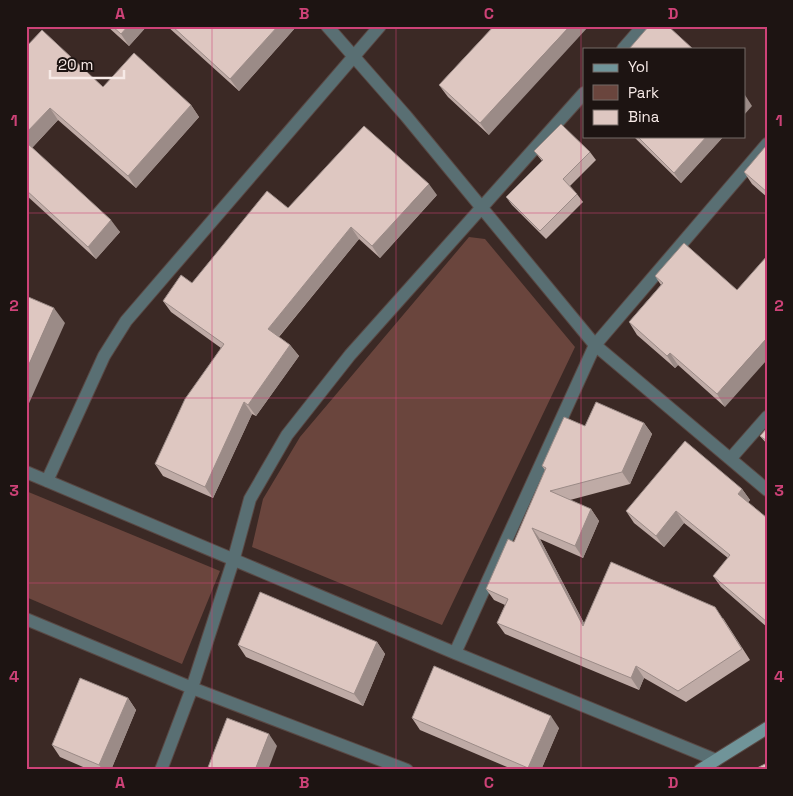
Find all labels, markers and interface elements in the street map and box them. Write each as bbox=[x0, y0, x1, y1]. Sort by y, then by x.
text: A bbox=[115, 3, 125, 24]
text: B bbox=[299, 3, 309, 24]
text: C bbox=[484, 3, 494, 24]
text: D bbox=[668, 3, 678, 24]
scale bar bbox=[50, 48, 124, 80]
legend bbox=[583, 48, 746, 138]
text: 20 m bbox=[58, 55, 93, 74]
text: Yol bbox=[628, 57, 649, 76]
text: Park bbox=[628, 83, 659, 102]
text: Bina bbox=[628, 107, 660, 126]
text: 1 bbox=[10, 110, 18, 131]
text: 1 bbox=[775, 110, 783, 131]
text: 2 bbox=[9, 295, 19, 316]
text: 2 bbox=[774, 295, 784, 316]
text: 3 bbox=[9, 480, 19, 501]
text: 3 bbox=[774, 480, 784, 501]
text: 4 bbox=[9, 666, 19, 687]
text: 4 bbox=[774, 666, 784, 687]
text: A bbox=[115, 772, 125, 793]
text: B bbox=[299, 772, 309, 793]
text: C bbox=[484, 772, 494, 793]
text: D bbox=[668, 772, 678, 793]

